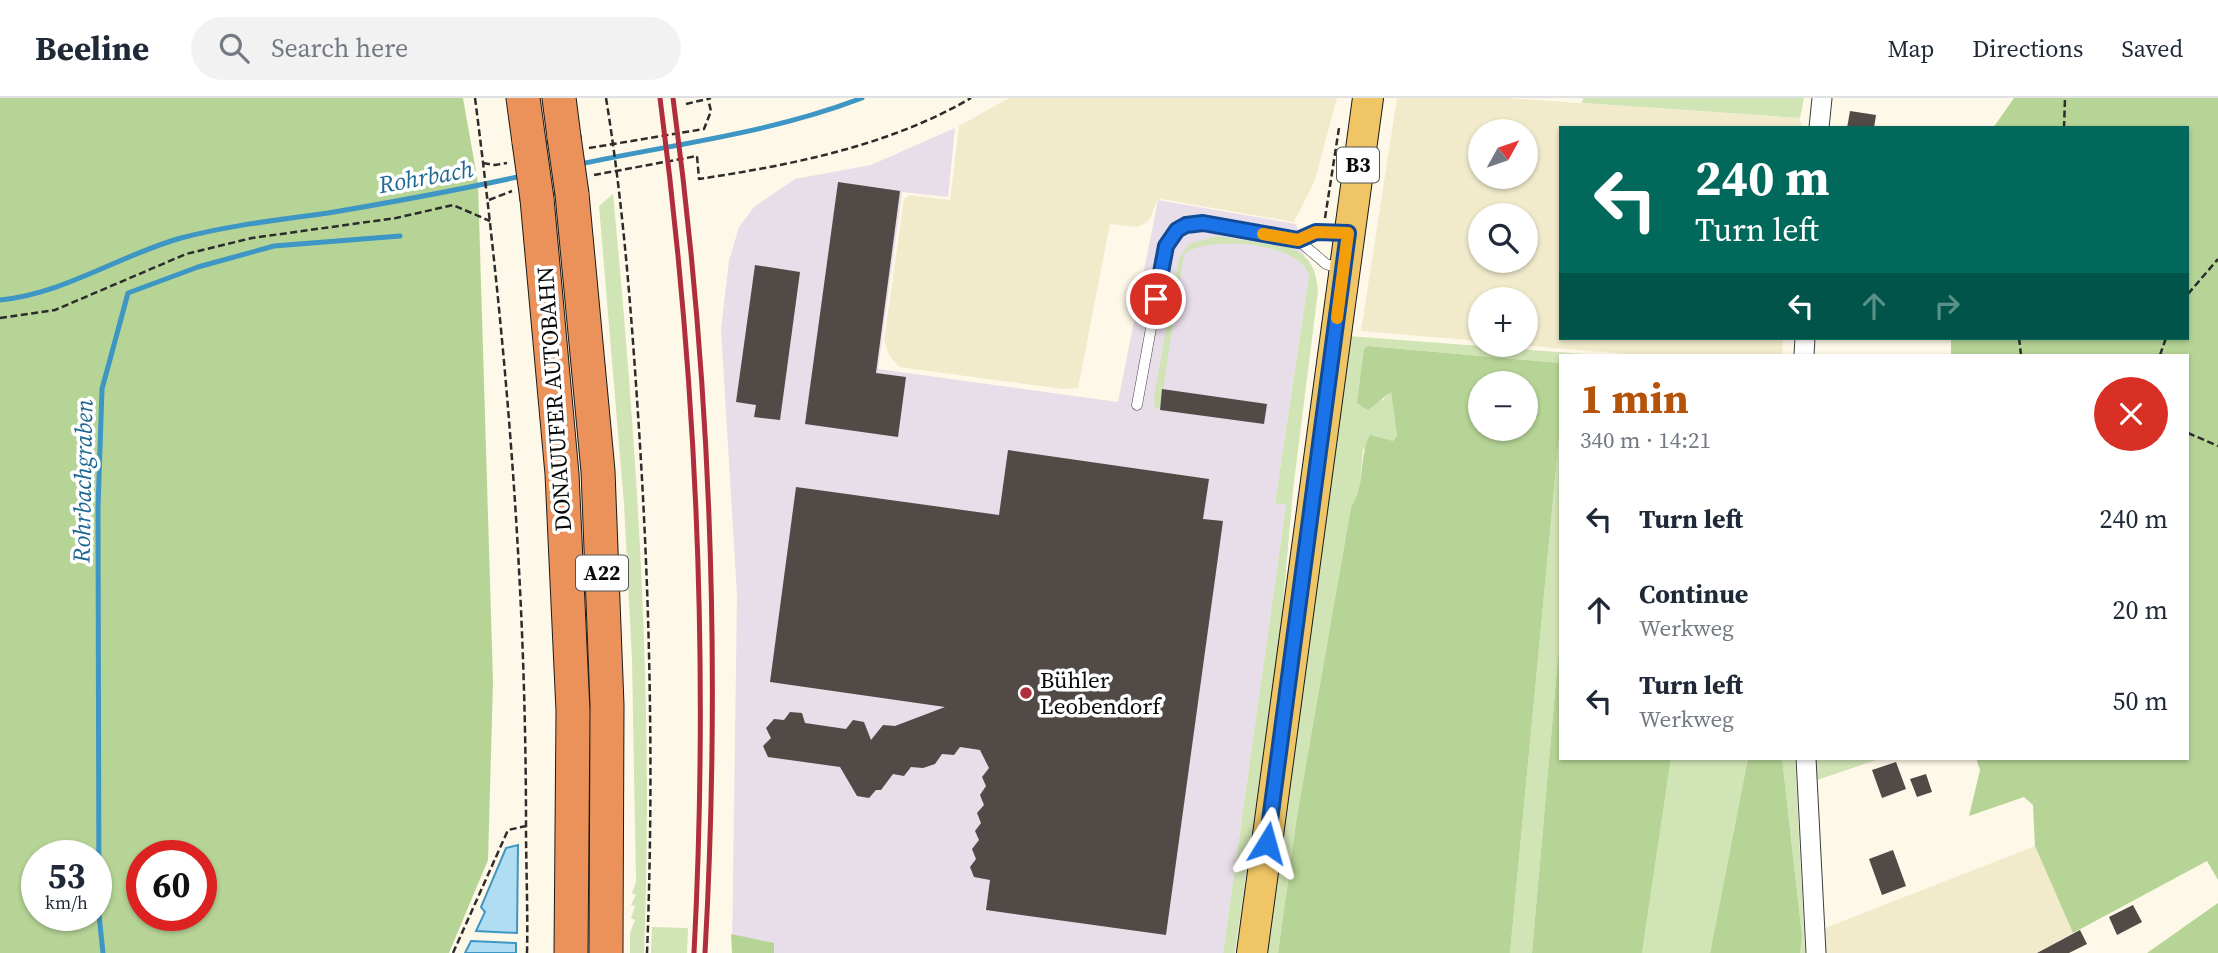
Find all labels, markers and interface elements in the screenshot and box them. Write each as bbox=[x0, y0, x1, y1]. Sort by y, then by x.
search box bbox=[191, 17, 681, 80]
text: Beeline bbox=[35, 26, 149, 71]
icon: search bbox=[215, 29, 253, 67]
text: Search here bbox=[271, 30, 408, 66]
text: Map bbox=[1887, 32, 1934, 65]
text: Directions bbox=[1972, 32, 2083, 65]
text: Saved bbox=[2121, 32, 2183, 65]
north arrow bbox=[1468, 119, 1538, 189]
map controls bbox=[1468, 119, 1538, 441]
text: 240 m bbox=[1695, 144, 1830, 211]
road number: B3 bbox=[1337, 148, 1379, 182]
water label: Rohrbach bbox=[375, 152, 476, 201]
icon: left bbox=[1580, 154, 1671, 245]
button: search bbox=[1468, 203, 1538, 273]
text: Turn left bbox=[1695, 208, 1819, 252]
street label: DONAUUFER AUTOBAHN bbox=[529, 266, 579, 532]
pin bbox=[1126, 269, 1186, 329]
icon: arrive bbox=[1137, 280, 1175, 318]
button: + bbox=[1468, 287, 1538, 357]
icon: left bbox=[1782, 287, 1820, 325]
icon: ahead bbox=[1855, 287, 1893, 325]
icon: right bbox=[1928, 287, 1966, 325]
text: 1 min bbox=[1580, 369, 1689, 427]
button: − bbox=[1468, 371, 1538, 441]
button: close bbox=[2094, 377, 2168, 451]
water label: Rohrbachgraben bbox=[65, 398, 100, 564]
text: 340 m · 14:21 bbox=[1580, 424, 1711, 456]
icon: left bbox=[1580, 500, 1618, 538]
text: Turn left bbox=[1639, 501, 1743, 537]
text: 240 m bbox=[2100, 501, 2168, 537]
road number: A22 bbox=[576, 556, 628, 590]
text: Continue bbox=[1639, 576, 1748, 612]
icon: ahead bbox=[1580, 591, 1618, 629]
text: 20 m bbox=[2113, 592, 2168, 628]
text: Werkweg bbox=[1639, 612, 1734, 644]
place label: Bühler Leobendorf bbox=[1040, 664, 1162, 722]
text: Turn left bbox=[1639, 667, 1743, 703]
icon: left bbox=[1580, 682, 1618, 720]
text: 50 m bbox=[2113, 683, 2168, 719]
marker: Bühler Leobendorf bbox=[1018, 685, 1034, 701]
text: Werkweg bbox=[1639, 703, 1734, 735]
position arrow bbox=[1230, 806, 1304, 880]
speed limit sign: 60 bbox=[126, 840, 217, 931]
text: 53 bbox=[48, 852, 85, 900]
text: km/h bbox=[45, 890, 88, 915]

